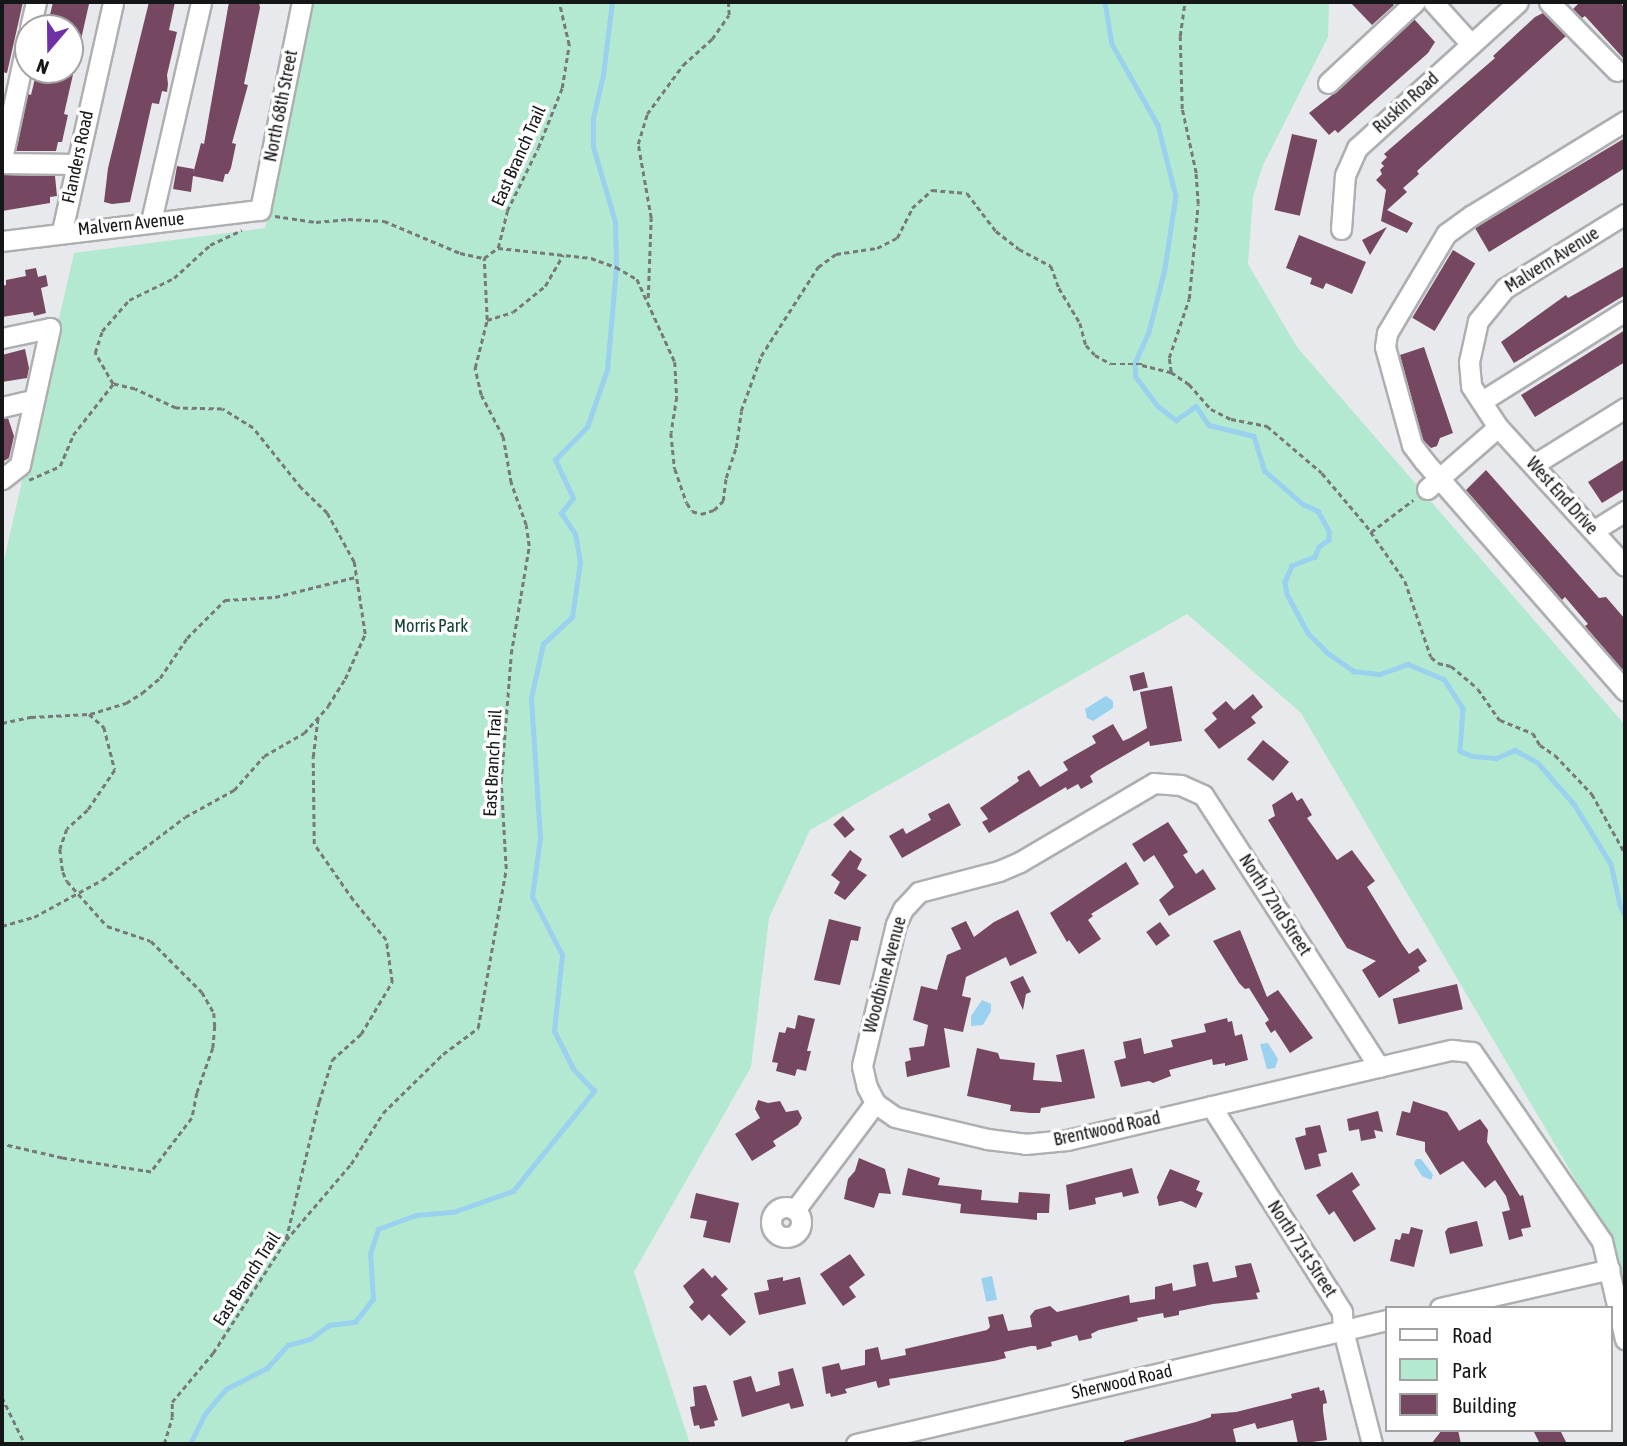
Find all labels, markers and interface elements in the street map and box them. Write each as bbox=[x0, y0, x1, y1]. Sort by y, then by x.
north arrow bbox=[14, 14, 84, 84]
street label: North 68th Street bbox=[260, 48, 302, 164]
text: N bbox=[33, 55, 52, 79]
street label: Ruskin Road bbox=[1369, 68, 1443, 138]
street label: East Branch Trail bbox=[487, 102, 551, 210]
street label: Flanders Road bbox=[58, 109, 98, 205]
street label: Malvern Avenue bbox=[77, 208, 185, 240]
street label: Malvern Avenue bbox=[1501, 223, 1603, 297]
street label: West End Drive bbox=[1522, 453, 1602, 539]
park label: Morris Park bbox=[394, 615, 468, 637]
street label: East Branch Trail bbox=[479, 709, 507, 817]
street label: North 72nd Street bbox=[1234, 850, 1316, 960]
street label: Woodbine Avenue bbox=[859, 914, 911, 1036]
street label: Brentwood Road bbox=[1052, 1107, 1162, 1151]
street label: North 71st Street bbox=[1263, 1197, 1341, 1301]
street label: East Branch Trail bbox=[209, 1228, 285, 1330]
legend bbox=[1386, 1306, 1613, 1432]
text: Road bbox=[1452, 1323, 1492, 1347]
text: Park bbox=[1452, 1358, 1487, 1382]
street label: Sherwood Road bbox=[1070, 1360, 1174, 1404]
text: Building bbox=[1452, 1393, 1516, 1417]

